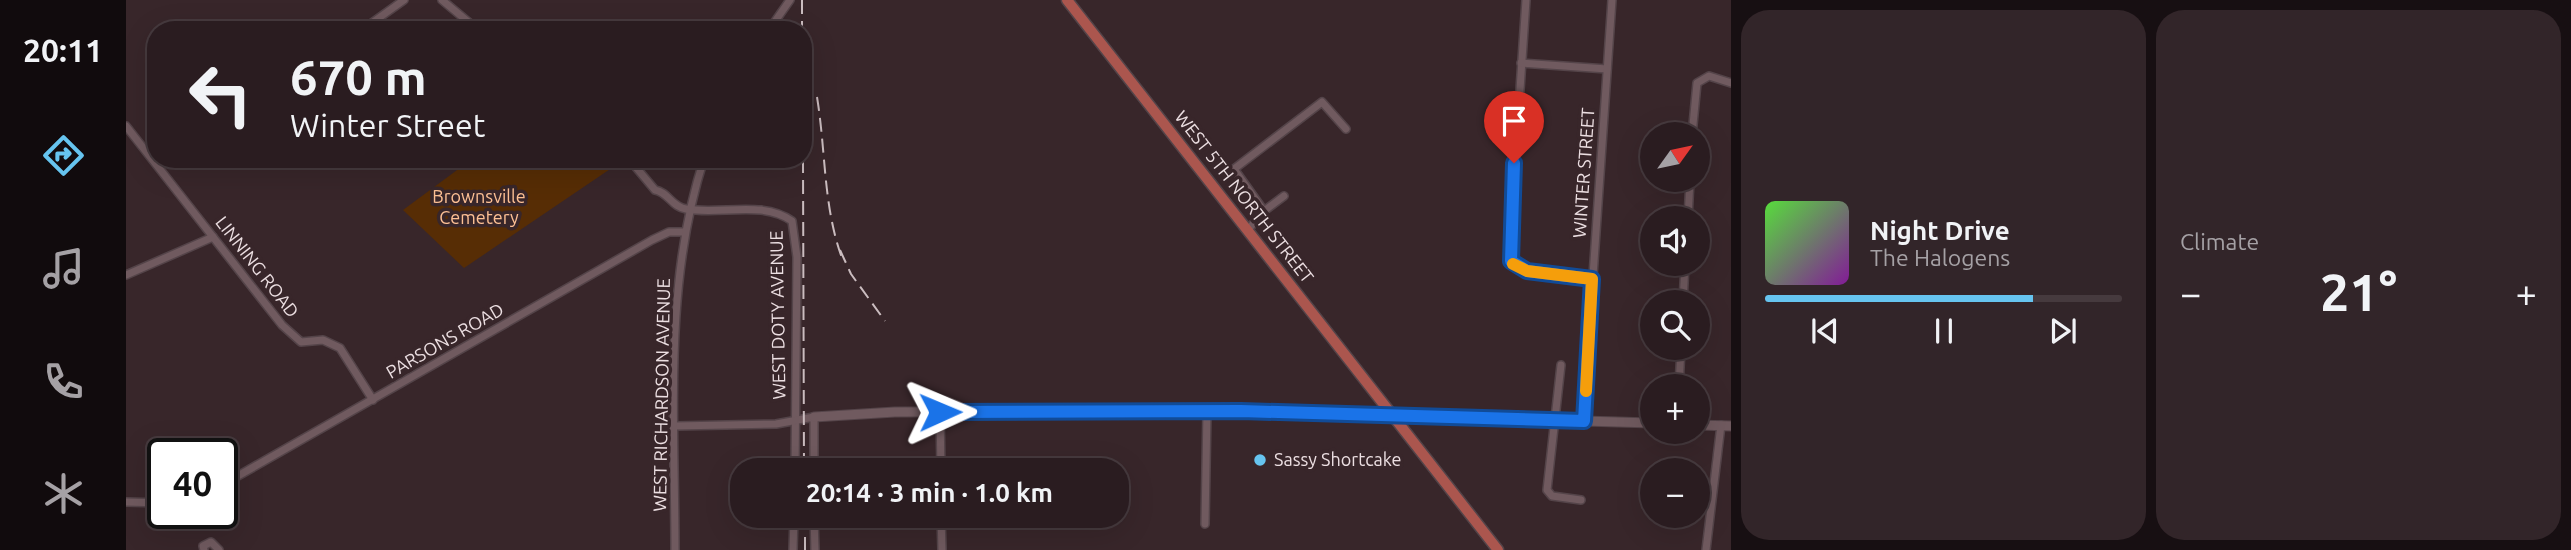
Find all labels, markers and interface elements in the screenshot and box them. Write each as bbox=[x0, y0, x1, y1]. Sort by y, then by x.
text: 20:11 bbox=[23, 32, 103, 68]
icon: left bbox=[175, 49, 266, 140]
text: 670 m bbox=[290, 49, 427, 104]
pin bbox=[1484, 91, 1544, 163]
icon: arrive bbox=[1495, 102, 1533, 140]
street label: WEST 5TH NORTH STREET bbox=[1171, 106, 1318, 286]
text: Winter Street bbox=[290, 107, 485, 143]
street label: WINTER STREET bbox=[1568, 107, 1598, 239]
north arrow bbox=[1640, 122, 1710, 192]
map controls bbox=[1640, 122, 1710, 528]
icon: directions bbox=[39, 131, 88, 180]
park label: Brownsville Cemetery bbox=[432, 186, 526, 227]
button: sound bbox=[1640, 206, 1710, 276]
street label: LINNING ROAD bbox=[212, 212, 303, 321]
text: Night Drive bbox=[1870, 216, 2010, 245]
text: Climate bbox=[2180, 229, 2259, 254]
street label: WEST DOTY AVENUE bbox=[766, 230, 788, 400]
icon: music bbox=[39, 244, 88, 293]
text: The Halogens bbox=[1870, 245, 2010, 270]
text: 21° bbox=[2320, 263, 2397, 321]
text: − bbox=[2180, 272, 2201, 314]
text: + bbox=[2516, 272, 2537, 314]
street label: WEST RICHARDSON AVENUE bbox=[649, 278, 673, 512]
button: search bbox=[1640, 290, 1710, 360]
street label: PARSONS ROAD bbox=[382, 298, 507, 382]
icon: previous bbox=[1806, 312, 1844, 350]
icon: pause bbox=[1925, 312, 1963, 350]
icon: next bbox=[2044, 312, 2082, 350]
icon: phone bbox=[39, 357, 88, 406]
button: + bbox=[1640, 374, 1710, 444]
position arrow bbox=[903, 375, 977, 449]
speed limit sign: 40 bbox=[147, 438, 238, 529]
place label: Sassy Shortcake bbox=[1274, 449, 1402, 469]
marker: Sassy Shortcake bbox=[1252, 452, 1268, 468]
button: − bbox=[1640, 458, 1710, 528]
icon: climate bbox=[39, 469, 88, 518]
text: 20:14 · 3 min · 1.0 km bbox=[806, 478, 1053, 507]

